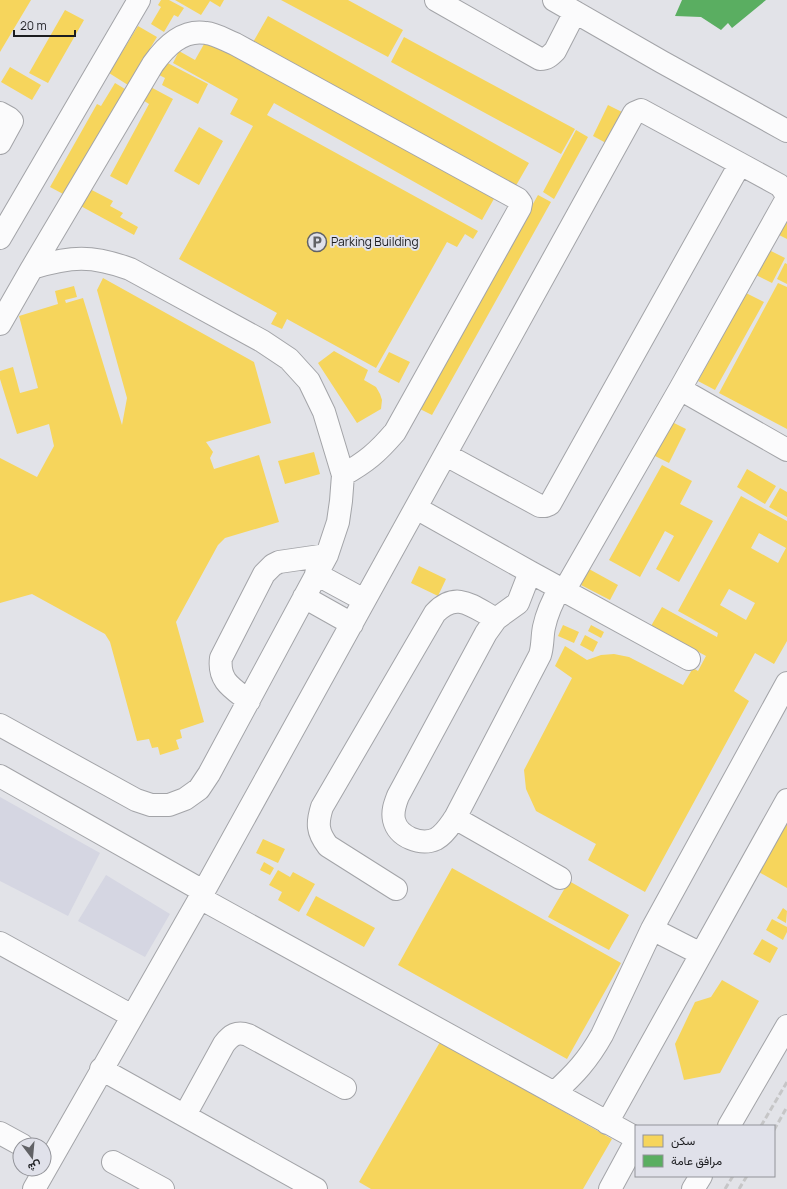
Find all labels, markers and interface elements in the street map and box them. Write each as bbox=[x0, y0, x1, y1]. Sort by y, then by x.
scale bar bbox=[14, 12, 75, 38]
text: 20 m bbox=[20, 17, 47, 34]
parking icon: Parking Building bbox=[306, 231, 328, 253]
place label: Parking Building bbox=[331, 233, 419, 250]
legend bbox=[635, 1125, 775, 1177]
text: سكن bbox=[671, 1132, 695, 1149]
north arrow bbox=[12, 1137, 52, 1177]
text: مرافق عامة bbox=[671, 1152, 722, 1169]
text: ش bbox=[26, 1158, 43, 1176]

